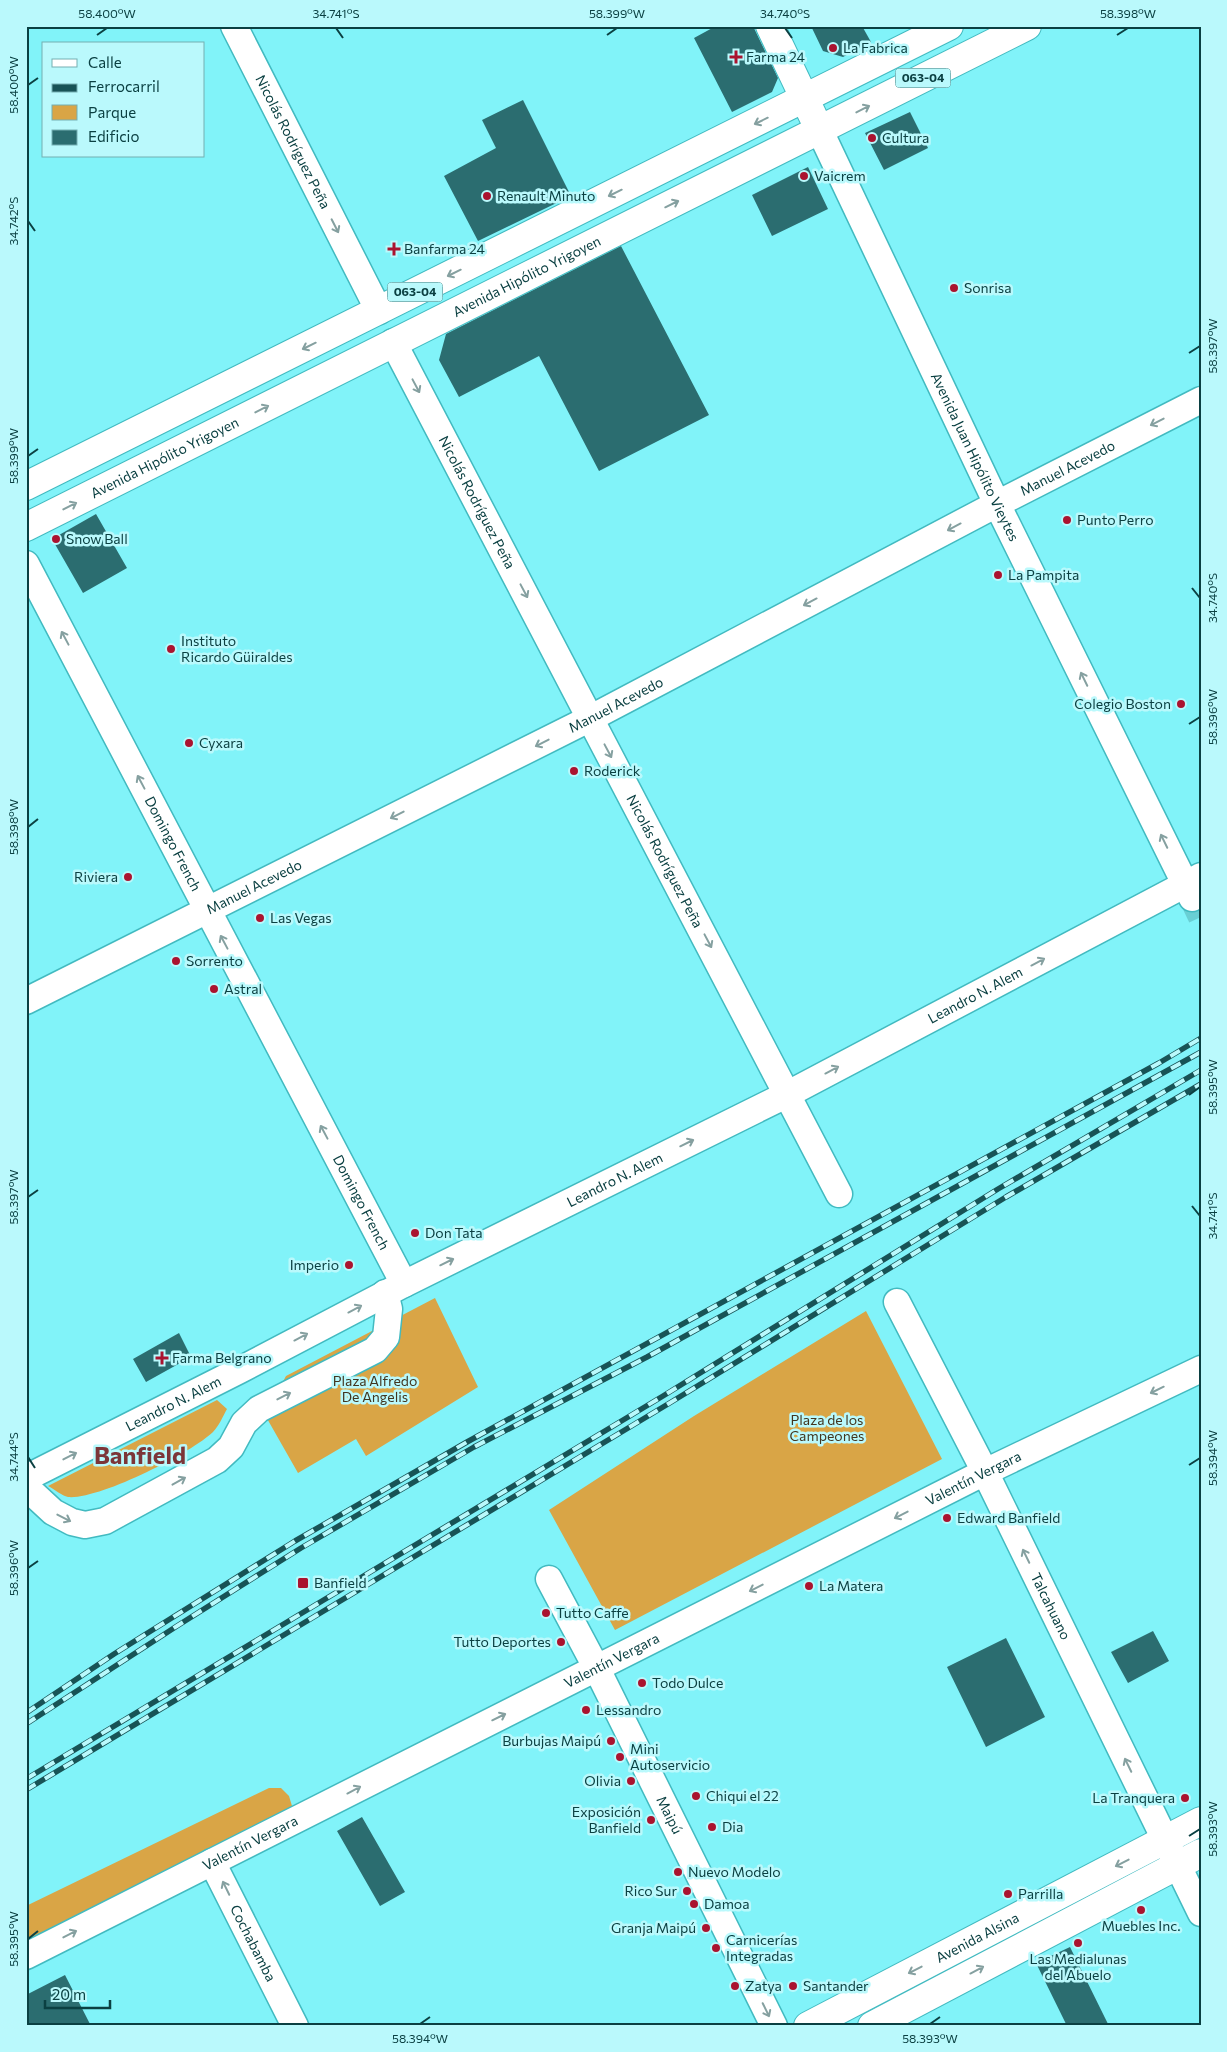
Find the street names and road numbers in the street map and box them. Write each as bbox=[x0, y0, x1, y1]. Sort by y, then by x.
road number: 063-04 bbox=[896, 68, 950, 88]
street label: Nicolás Rodríguez Peña bbox=[252, 72, 334, 211]
street label: Avenida Hipólito Yrigoyen bbox=[450, 232, 603, 320]
road number: 063-04 bbox=[388, 282, 442, 302]
street label: Avenida Juan Hipólito Vieytes bbox=[928, 370, 1023, 544]
street label: Avenida Hipólito Yrigoyen bbox=[88, 413, 241, 501]
street label: Nicolás Rodríguez Peña bbox=[436, 433, 519, 572]
street label: Manuel Acevedo bbox=[1017, 436, 1118, 499]
street label: Manuel Acevedo bbox=[565, 673, 666, 736]
street label: Nicolás Rodríguez Peña bbox=[623, 792, 707, 930]
street label: Domingo French bbox=[141, 793, 205, 894]
street label: Manuel Acevedo bbox=[203, 855, 304, 917]
street label: Leandro N. Alem bbox=[925, 963, 1025, 1027]
street label: Leandro N. Alem bbox=[564, 1148, 665, 1210]
street label: Domingo French bbox=[330, 1152, 393, 1252]
street label: Leandro N. Alem bbox=[123, 1372, 224, 1434]
street label: Valentín Vergara bbox=[923, 1447, 1024, 1509]
street label: Talcahuano bbox=[1028, 1570, 1075, 1642]
street label: Valentín Vergara bbox=[561, 1629, 662, 1691]
street label: Maipú bbox=[653, 1793, 686, 1837]
street label: Valentín Vergara bbox=[199, 1811, 300, 1874]
street label: Cochabamba bbox=[227, 1902, 280, 1984]
street label: Avenida Alsina bbox=[932, 1908, 1022, 1966]

